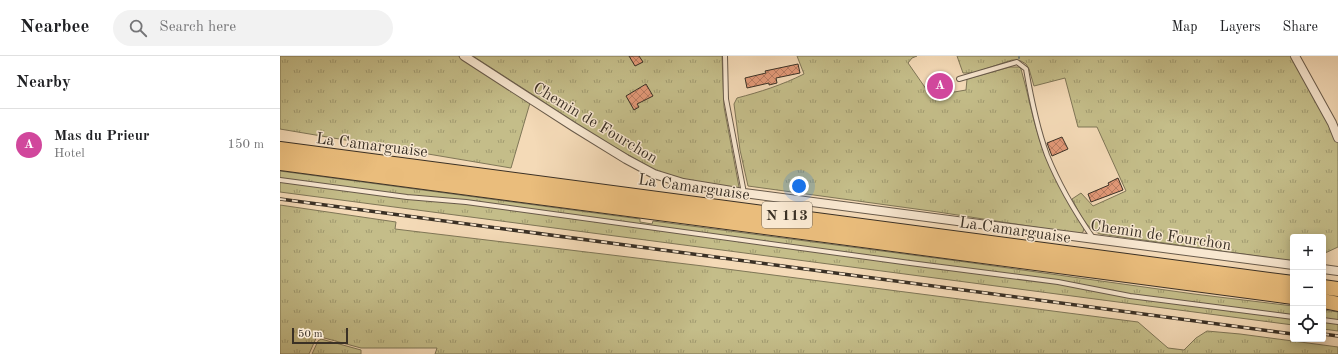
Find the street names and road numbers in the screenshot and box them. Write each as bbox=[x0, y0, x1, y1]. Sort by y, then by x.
street label: Chemin de Fourchon bbox=[530, 80, 660, 167]
street label: La Camarguaise bbox=[315, 131, 429, 161]
street label: La Camarguaise bbox=[637, 172, 751, 204]
road number: N 113 bbox=[762, 202, 812, 228]
street label: La Camarguaise bbox=[958, 215, 1072, 247]
street label: Chemin de Fourchon bbox=[1089, 218, 1233, 254]

